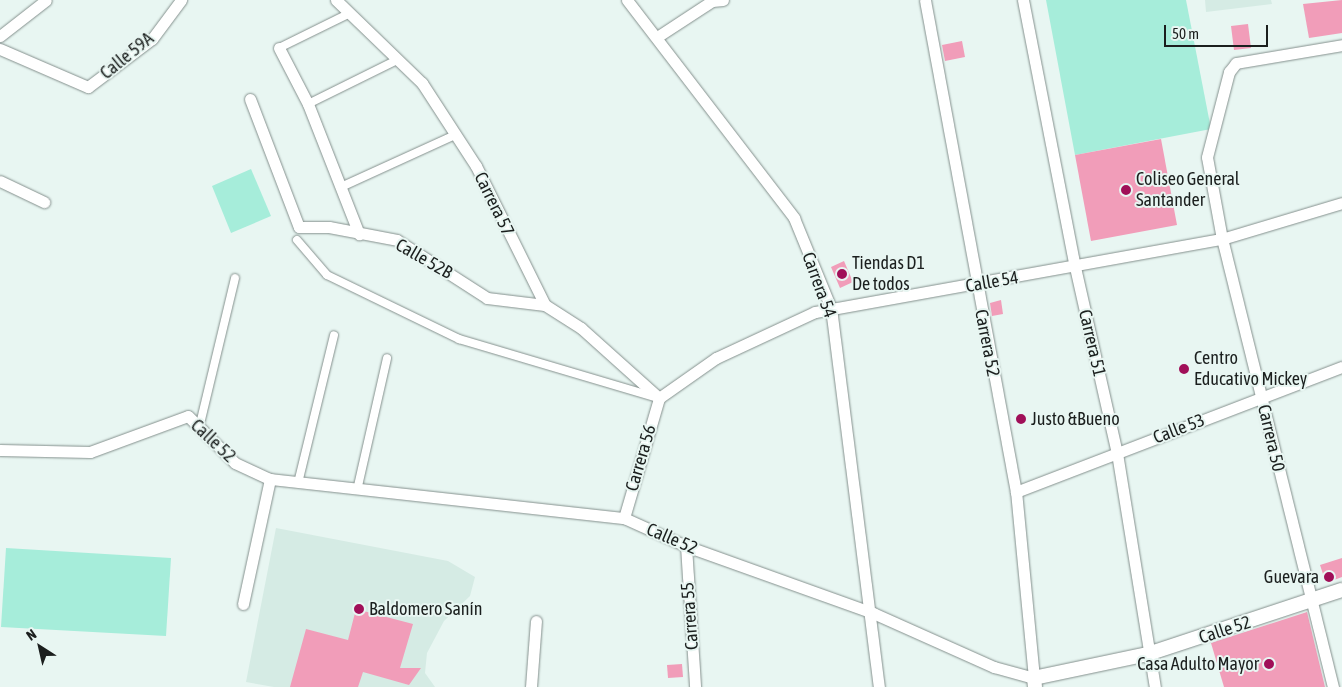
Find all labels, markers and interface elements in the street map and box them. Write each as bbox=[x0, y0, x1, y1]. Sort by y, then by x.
scale bar bbox=[1167, 15, 1271, 47]
text: 50 m bbox=[1172, 25, 1199, 42]
street label: Calle 59A bbox=[96, 28, 158, 84]
street label: Carrera 57 bbox=[469, 169, 519, 239]
place label: Coliseo General Santander bbox=[1136, 169, 1240, 212]
marker: Coliseo General Santander bbox=[1120, 184, 1132, 196]
street label: Calle 52B bbox=[392, 234, 456, 284]
street label: Carrera 54 bbox=[797, 249, 841, 321]
place label: Tiendas D1 De todos bbox=[852, 253, 925, 296]
street label: Calle 54 bbox=[964, 267, 1020, 297]
marker: Tiendas D1 De todos bbox=[836, 268, 848, 280]
street label: Carrera 51 bbox=[1074, 307, 1110, 379]
street label: Carrera 52 bbox=[970, 308, 1004, 378]
place label: Centro Educativo Mickey bbox=[1194, 348, 1307, 390]
marker: Centro Educativo Mickey bbox=[1178, 363, 1190, 375]
street label: Carrera 50 bbox=[1253, 402, 1289, 474]
place label: Justo &Bueno bbox=[1031, 408, 1120, 430]
street label: Calle 53 bbox=[1150, 409, 1208, 449]
marker: Justo &Bueno bbox=[1015, 413, 1027, 425]
street label: Calle 52 bbox=[186, 415, 240, 467]
street label: Carrera 56 bbox=[621, 422, 661, 494]
street label: Calle 52 bbox=[643, 519, 701, 559]
place label: Guevara bbox=[1264, 566, 1319, 588]
marker: Guevara bbox=[1323, 571, 1335, 583]
street label: Carrera 55 bbox=[677, 581, 703, 651]
place label: Baldomero Sanín bbox=[369, 598, 482, 620]
marker: Baldomero Sanín bbox=[353, 603, 365, 615]
street label: Calle 52 bbox=[1196, 611, 1254, 649]
north arrow bbox=[15, 622, 65, 672]
text: N bbox=[23, 626, 39, 644]
place label: Casa Adulto Mayor bbox=[1137, 653, 1259, 675]
marker: Casa Adulto Mayor bbox=[1263, 658, 1275, 670]

